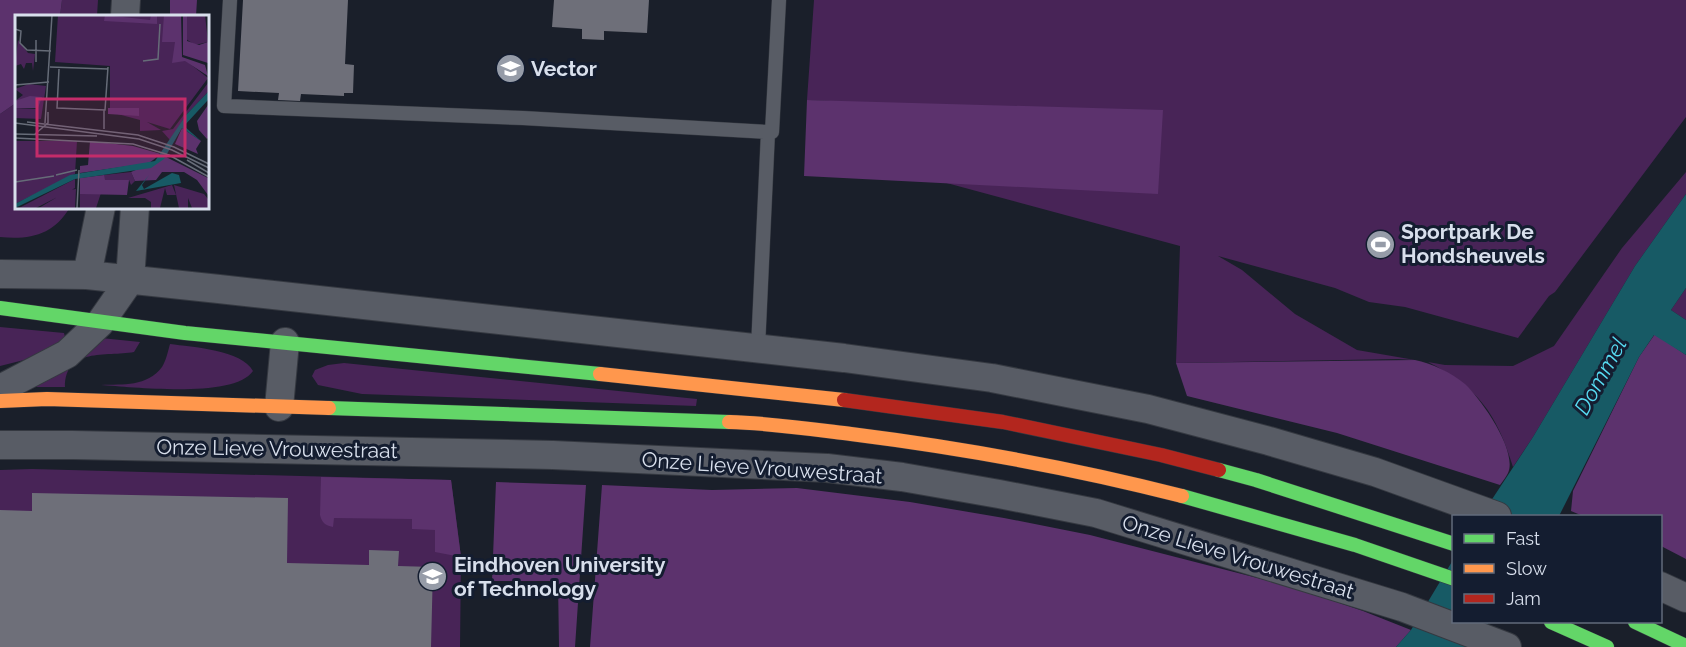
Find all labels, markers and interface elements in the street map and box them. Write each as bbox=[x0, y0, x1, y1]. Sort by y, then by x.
inset map bbox=[15, 15, 208, 208]
school or university icon: Vector bbox=[494, 53, 526, 85]
place label: Vector bbox=[531, 56, 597, 81]
place label: Sportpark De Hondsheuvels bbox=[1401, 219, 1545, 268]
sports icon: Sportpark De Hondsheuvels bbox=[1364, 228, 1396, 260]
water label: Dommel bbox=[1568, 333, 1632, 419]
street label: Onze Lieve Vrouwestraat bbox=[156, 434, 398, 463]
street label: Onze Lieve Vrouwestraat bbox=[641, 447, 883, 488]
street label: Onze Lieve Vrouwestraat bbox=[1119, 509, 1357, 604]
legend bbox=[1452, 515, 1662, 623]
text: Fast bbox=[1506, 528, 1540, 549]
place label: Eindhoven University of Technology bbox=[454, 552, 666, 601]
text: Slow bbox=[1506, 558, 1547, 579]
school or university icon: Eindhoven University of Technology bbox=[417, 561, 449, 593]
text: Jam bbox=[1506, 588, 1541, 609]

